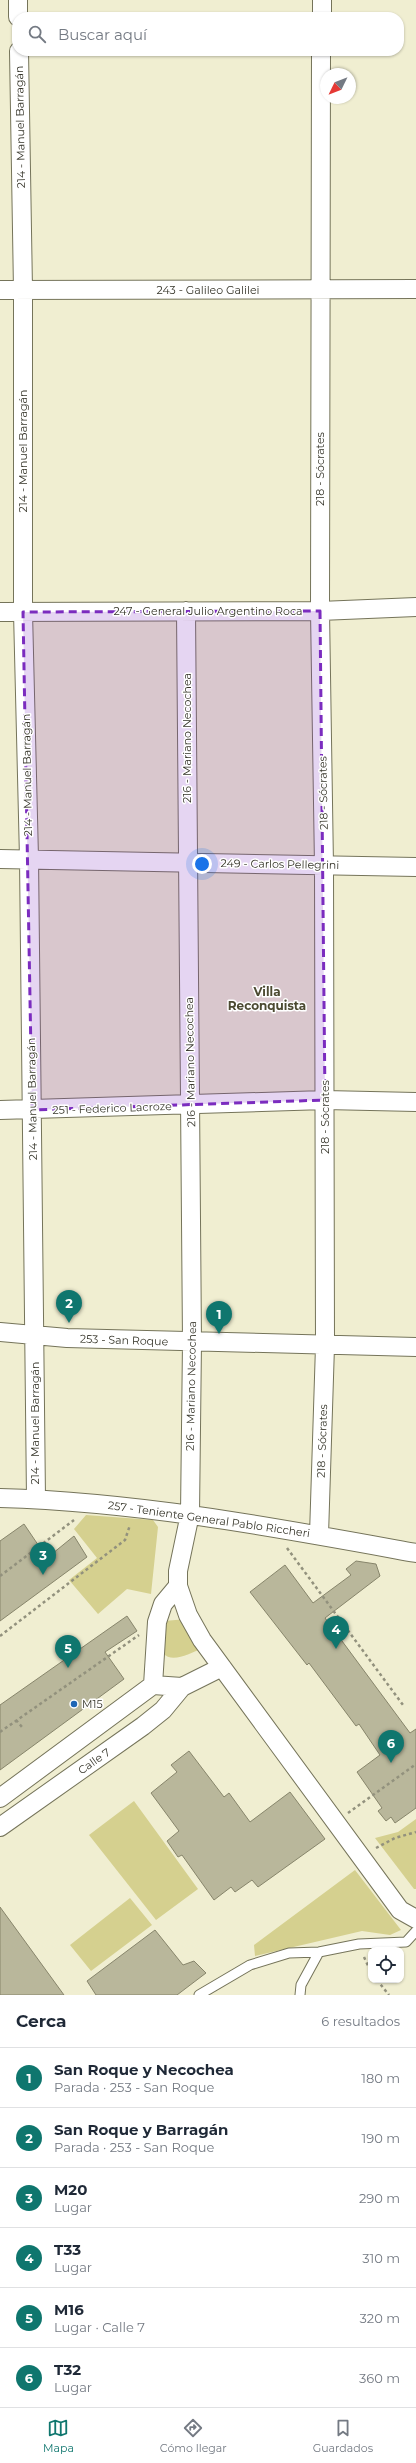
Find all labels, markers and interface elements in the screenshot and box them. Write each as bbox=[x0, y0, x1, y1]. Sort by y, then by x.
search box bbox=[12, 12, 404, 56]
icon: search bbox=[26, 23, 48, 45]
text: Buscar aquí bbox=[58, 25, 147, 44]
street label: 214 - Manuel Barragán bbox=[12, 65, 28, 189]
north arrow bbox=[320, 68, 356, 104]
street label: 243 - Galileo Galilei bbox=[156, 283, 260, 297]
street label: 214 - Manuel Barragán bbox=[16, 390, 30, 512]
street label: 218 - Sócrates bbox=[313, 431, 327, 506]
street label: 247 - General Julio Argentino Roca bbox=[113, 604, 303, 618]
street label: 216 - Mariano Necochea bbox=[180, 673, 194, 803]
street label: 214 - Manuel Barragán bbox=[19, 713, 35, 837]
street label: 218 - Sócrates bbox=[315, 755, 331, 830]
your location bbox=[192, 854, 212, 874]
street label: 249 - Carlos Pellegrini bbox=[221, 856, 339, 872]
district label: Villa Reconquista bbox=[228, 984, 306, 1013]
street label: 216 - Mariano Necochea bbox=[182, 997, 198, 1127]
street label: 214 - Manuel Barragán bbox=[24, 1037, 40, 1161]
street label: 218 - Sócrates bbox=[318, 1079, 332, 1154]
street label: 251 - Federico Lacroze bbox=[52, 1099, 172, 1117]
pin: 2 bbox=[56, 1290, 82, 1323]
pin: 1 bbox=[206, 1301, 232, 1334]
street label: 216 - Mariano Necochea bbox=[183, 1321, 199, 1451]
street label: 253 - San Roque bbox=[80, 1331, 169, 1349]
street label: 214 - Manuel Barragán bbox=[28, 1362, 42, 1484]
street label: 218 - Sócrates bbox=[314, 1403, 330, 1478]
street label: 257 - Teniente General Pablo Riccheri bbox=[107, 1498, 311, 1540]
pin: 3 bbox=[30, 1542, 56, 1575]
pin: 4 bbox=[323, 1616, 349, 1649]
pin: 5 bbox=[55, 1635, 81, 1668]
place label: M15 bbox=[82, 1697, 103, 1711]
marker: M15 bbox=[69, 1699, 79, 1709]
pin: 6 bbox=[378, 1730, 404, 1763]
street label: Calle 7 bbox=[75, 1745, 113, 1777]
map controls bbox=[368, 1947, 404, 1983]
button: locate bbox=[368, 1947, 404, 1983]
text: Cerca bbox=[16, 2011, 66, 2031]
text: 6 resultados bbox=[321, 2013, 400, 2029]
text: San Roque y Necochea bbox=[54, 2060, 234, 2079]
text: 1 bbox=[26, 2070, 32, 2086]
text: 180 m bbox=[361, 2070, 400, 2086]
text: Parada · 253 - San Roque bbox=[54, 2079, 214, 2095]
text: San Roque y Barragán bbox=[54, 2120, 228, 2139]
text: 2 bbox=[25, 2130, 33, 2146]
text: 190 m bbox=[362, 2130, 400, 2146]
text: Parada · 253 - San Roque bbox=[54, 2139, 214, 2155]
text: M20 bbox=[54, 2180, 87, 2199]
text: 3 bbox=[25, 2190, 33, 2206]
text: 290 m bbox=[359, 2190, 400, 2206]
text: Lugar bbox=[54, 2199, 92, 2215]
text: T33 bbox=[54, 2240, 81, 2259]
text: 4 bbox=[25, 2250, 33, 2266]
text: 310 m bbox=[362, 2250, 400, 2266]
text: Lugar bbox=[54, 2259, 92, 2275]
text: M16 bbox=[54, 2300, 84, 2319]
text: 5 bbox=[25, 2310, 33, 2326]
text: 320 m bbox=[360, 2310, 400, 2326]
text: Lugar · Calle 7 bbox=[54, 2319, 145, 2335]
text: T32 bbox=[54, 2360, 81, 2379]
text: 6 bbox=[25, 2370, 33, 2386]
text: 360 m bbox=[359, 2370, 400, 2386]
text: Lugar bbox=[54, 2379, 92, 2395]
tab: Mapa bbox=[43, 2417, 74, 2455]
tab: Cómo llegar bbox=[160, 2417, 227, 2455]
tab: Guardados bbox=[313, 2417, 373, 2455]

